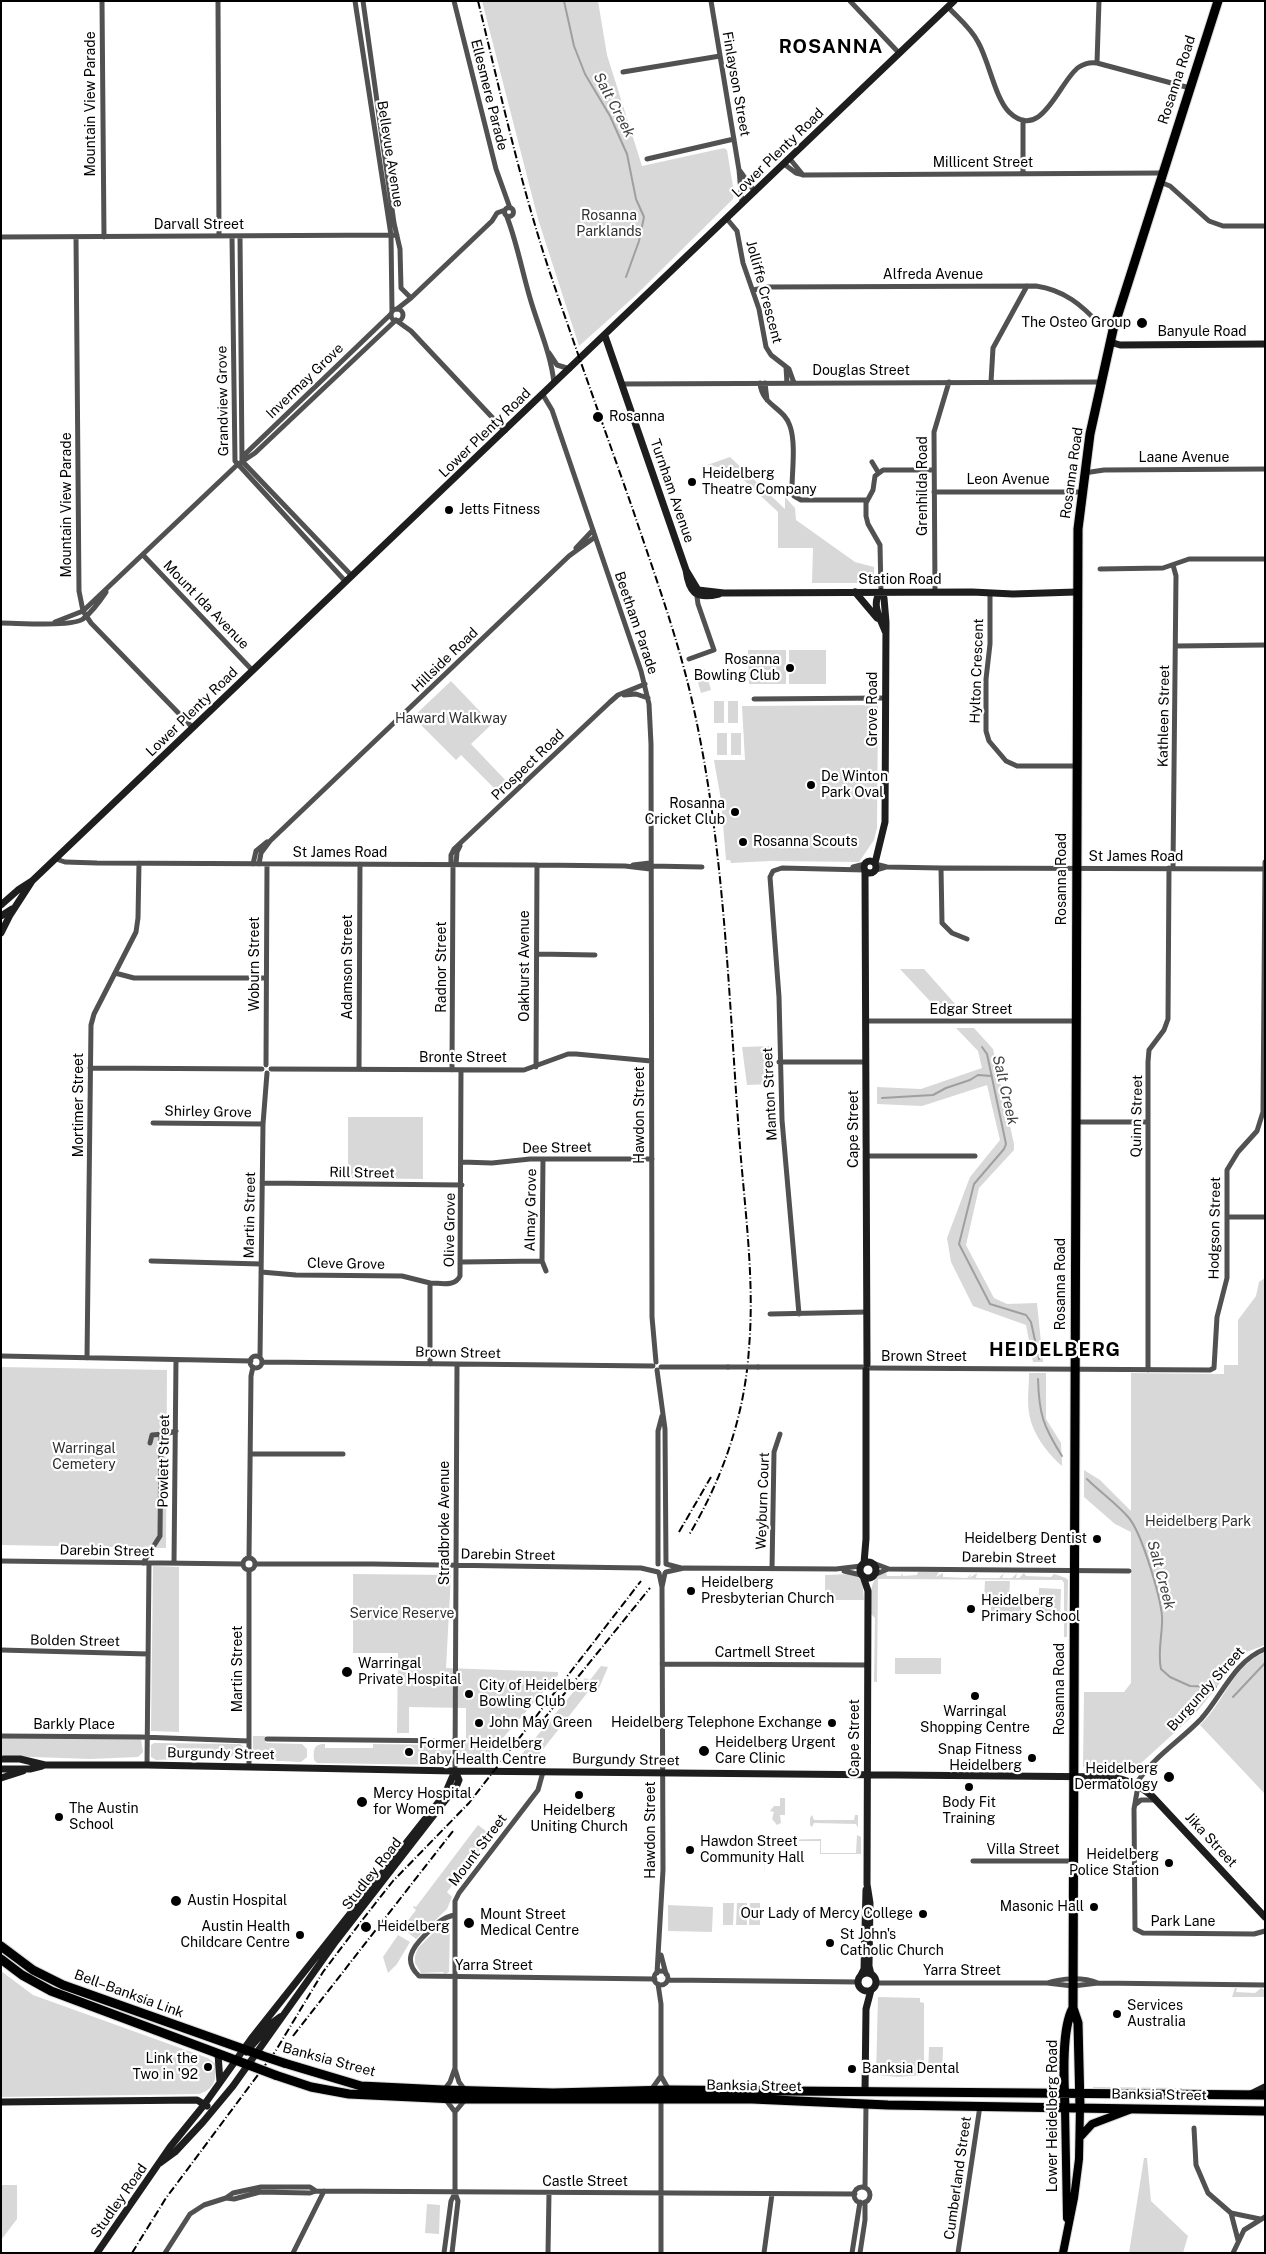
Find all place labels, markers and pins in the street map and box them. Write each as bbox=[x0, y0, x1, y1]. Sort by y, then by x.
place label: The Osteo Group bbox=[1022, 315, 1131, 331]
marker: The Osteo Group bbox=[1135, 316, 1149, 330]
place label: Rosanna bbox=[609, 409, 665, 425]
marker: Rosanna bbox=[591, 410, 605, 424]
place label: Heidelberg Theatre Company bbox=[702, 466, 817, 498]
marker: Heidelberg Theatre Company bbox=[686, 476, 698, 488]
place label: Jetts Fitness bbox=[459, 502, 540, 518]
marker: Jetts Fitness bbox=[443, 504, 455, 516]
place label: Rosanna Bowling Club bbox=[694, 652, 780, 684]
marker: Rosanna Bowling Club bbox=[784, 662, 796, 674]
place label: De Winton Park Oval bbox=[821, 769, 888, 802]
marker: De Winton Park Oval bbox=[805, 779, 817, 791]
place label: Rosanna Cricket Club bbox=[645, 796, 725, 829]
marker: Rosanna Cricket Club bbox=[729, 806, 741, 818]
place label: Rosanna Scouts bbox=[753, 834, 858, 850]
marker: Rosanna Scouts bbox=[737, 836, 749, 848]
place label: Heidelberg Dentist bbox=[964, 1531, 1087, 1547]
marker: Heidelberg Dentist bbox=[1091, 1533, 1103, 1545]
place label: Heidelberg Presbyterian Church bbox=[701, 1575, 834, 1608]
marker: Heidelberg Presbyterian Church bbox=[685, 1585, 697, 1597]
place label: Heidelberg Primary School bbox=[981, 1593, 1080, 1625]
marker: Heidelberg Primary School bbox=[965, 1603, 977, 1615]
place label: Warringal Private Hospital bbox=[358, 1656, 462, 1688]
marker: Warringal Private Hospital bbox=[340, 1665, 354, 1679]
place label: City of Heidelberg Bowling Club bbox=[479, 1678, 598, 1710]
marker: City of Heidelberg Bowling Club bbox=[463, 1688, 475, 1700]
marker: Warringal Shopping Centre bbox=[969, 1690, 981, 1702]
place label: Warringal Shopping Centre bbox=[920, 1704, 1030, 1736]
place label: John May Green bbox=[489, 1715, 592, 1731]
place label: Heidelberg Telephone Exchange bbox=[611, 1715, 822, 1731]
marker: John May Green bbox=[473, 1717, 485, 1729]
marker: Heidelberg Telephone Exchange bbox=[826, 1717, 838, 1729]
place label: Heidelberg Urgent Care Clinic bbox=[715, 1735, 836, 1768]
place label: Former Heidelberg Baby Health Centre bbox=[419, 1736, 546, 1768]
place label: Snap Fitness Heidelberg bbox=[938, 1742, 1022, 1774]
marker: Heidelberg Urgent Care Clinic bbox=[697, 1744, 711, 1758]
marker: Former Heidelberg Baby Health Centre bbox=[403, 1746, 415, 1758]
marker: Snap Fitness Heidelberg bbox=[1026, 1752, 1038, 1764]
place label: Heidelberg Dermatology bbox=[1074, 1761, 1158, 1794]
marker: Heidelberg Dermatology bbox=[1162, 1770, 1176, 1784]
marker: Body Fit Training bbox=[963, 1781, 975, 1793]
place label: Mercy Hospital for Women bbox=[373, 1786, 472, 1818]
marker: Heidelberg Uniting Church bbox=[573, 1789, 585, 1801]
marker: Mercy Hospital for Women bbox=[355, 1795, 369, 1809]
place label: Body Fit Training bbox=[942, 1795, 996, 1828]
place label: The Austin School bbox=[69, 1801, 139, 1834]
place label: Heidelberg Uniting Church bbox=[530, 1803, 628, 1835]
marker: The Austin School bbox=[53, 1811, 65, 1823]
place label: Hawdon Street Community Hall bbox=[700, 1834, 805, 1866]
marker: Hawdon Street Community Hall bbox=[684, 1844, 696, 1856]
place label: Heidelberg Police Station bbox=[1069, 1847, 1159, 1880]
marker: Heidelberg Police Station bbox=[1163, 1857, 1175, 1869]
place label: Austin Hospital bbox=[187, 1893, 287, 1909]
marker: Austin Hospital bbox=[169, 1894, 183, 1908]
place label: Masonic Hall bbox=[1000, 1899, 1084, 1915]
marker: Masonic Hall bbox=[1088, 1901, 1100, 1913]
place label: Our Lady of Mercy College bbox=[740, 1906, 913, 1922]
place label: Mount Street Medical Centre bbox=[480, 1907, 579, 1940]
marker: Our Lady of Mercy College bbox=[917, 1908, 929, 1920]
marker: Mount Street Medical Centre bbox=[462, 1916, 476, 1930]
place label: Austin Health Childcare Centre bbox=[180, 1919, 290, 1951]
place label: Heidelberg bbox=[377, 1919, 450, 1935]
marker: Heidelberg bbox=[359, 1920, 373, 1934]
place label: St John's Catholic Church bbox=[840, 1927, 944, 1960]
marker: Austin Health Childcare Centre bbox=[294, 1929, 306, 1941]
marker: St John's Catholic Church bbox=[824, 1937, 836, 1949]
place label: Services Australia bbox=[1127, 1998, 1186, 2030]
marker: Services Australia bbox=[1111, 2008, 1123, 2020]
place label: Link the Two in '92 bbox=[133, 2051, 198, 2084]
marker: Link the Two in '92 bbox=[202, 2061, 214, 2073]
place label: Banksia Dental bbox=[862, 2061, 959, 2077]
marker: Banksia Dental bbox=[846, 2063, 858, 2075]

